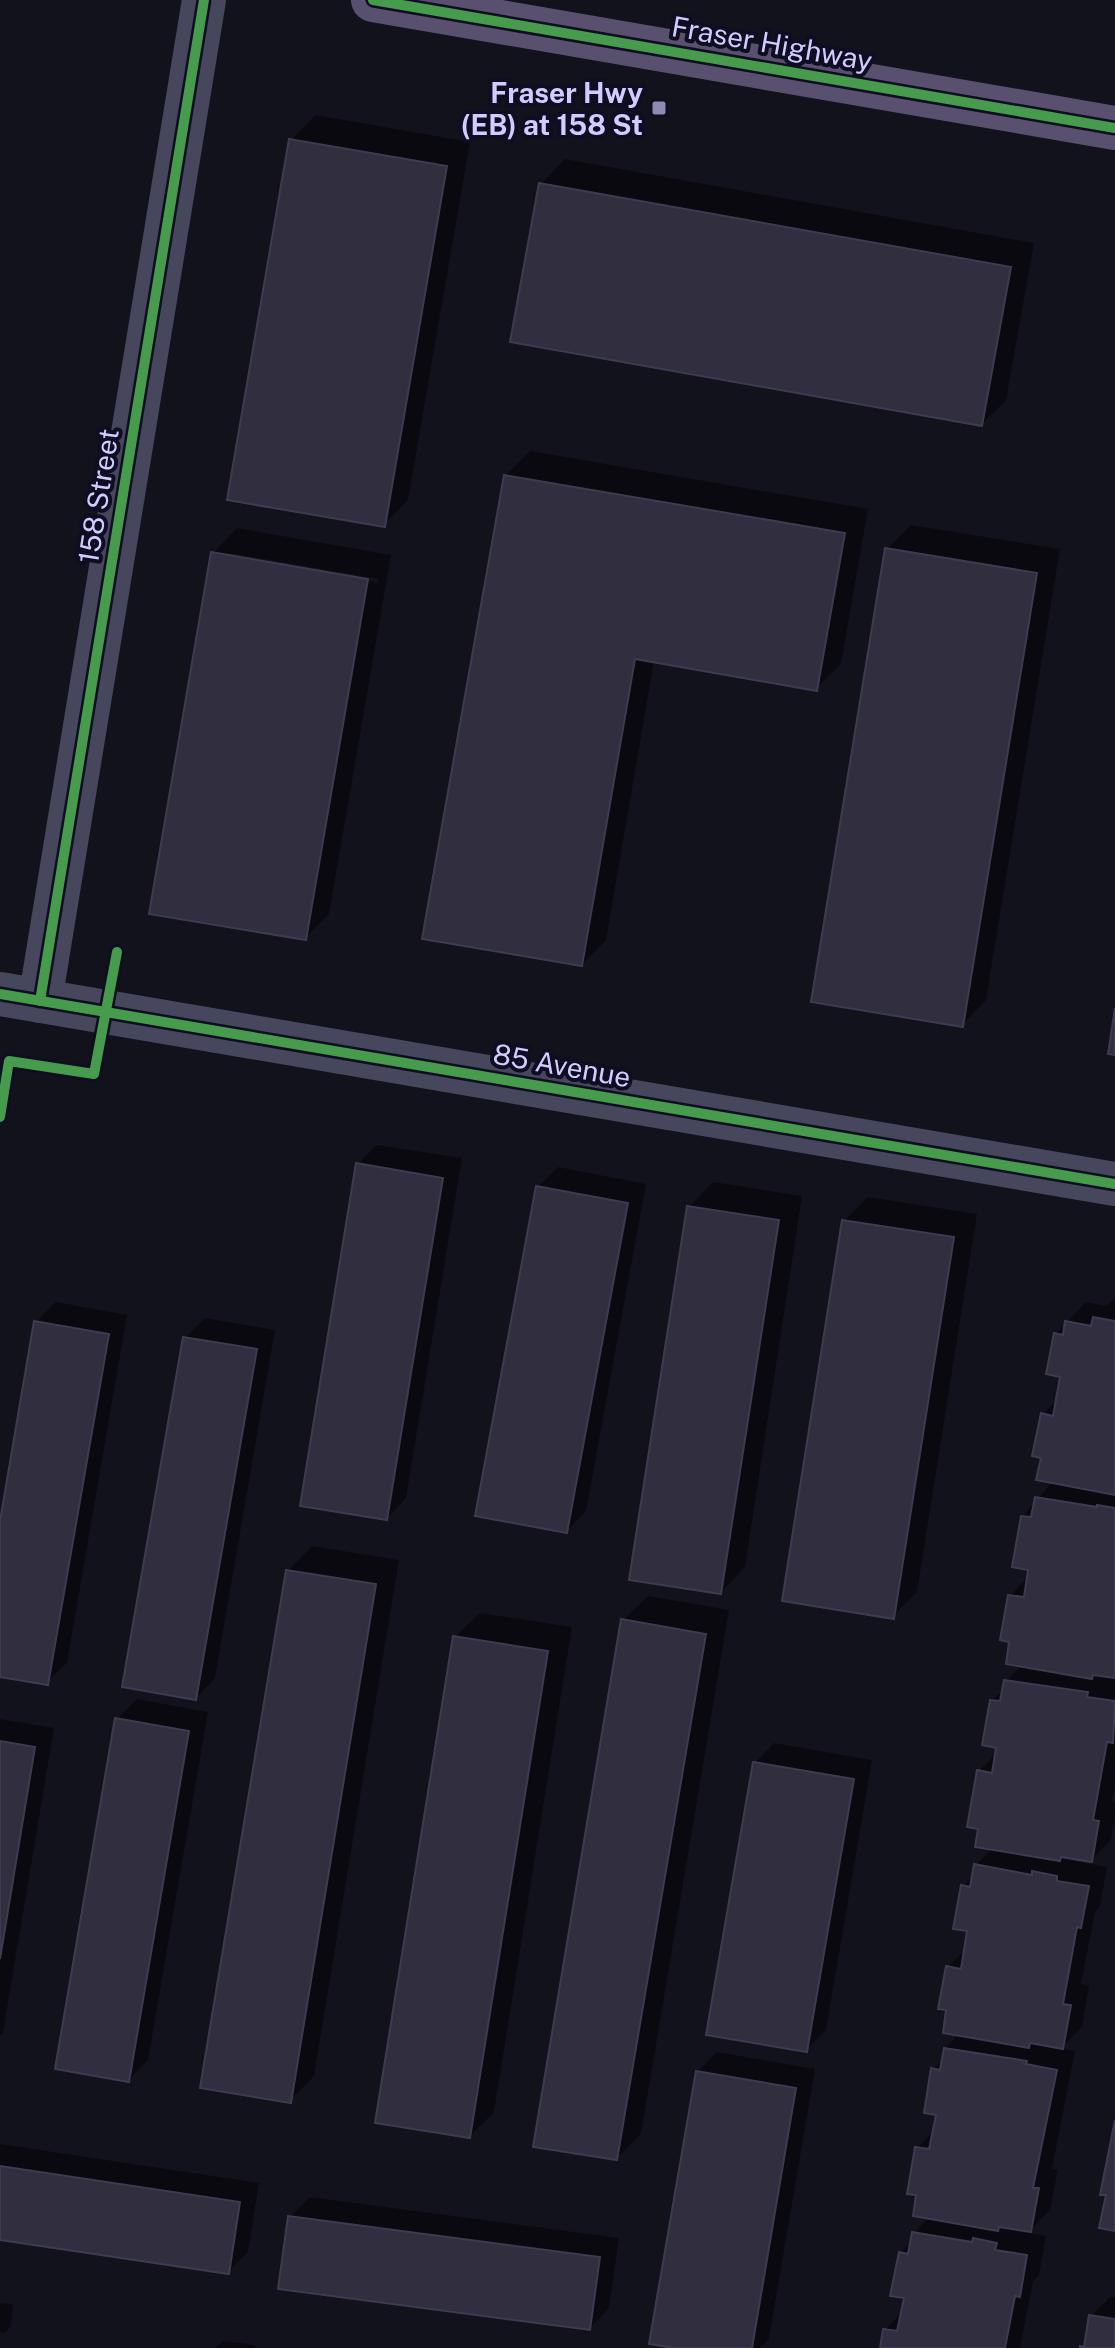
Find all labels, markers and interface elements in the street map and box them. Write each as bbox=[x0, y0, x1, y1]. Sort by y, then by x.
street label: Fraser Highway bbox=[669, 9, 875, 77]
place label: Fraser Hwy (EB) at 158 St bbox=[461, 76, 643, 141]
marker: Fraser Hwy (EB) at 158 St bbox=[650, 99, 668, 117]
street label: 158 Street bbox=[71, 426, 125, 566]
street label: 85 Avenue bbox=[491, 1037, 633, 1093]

